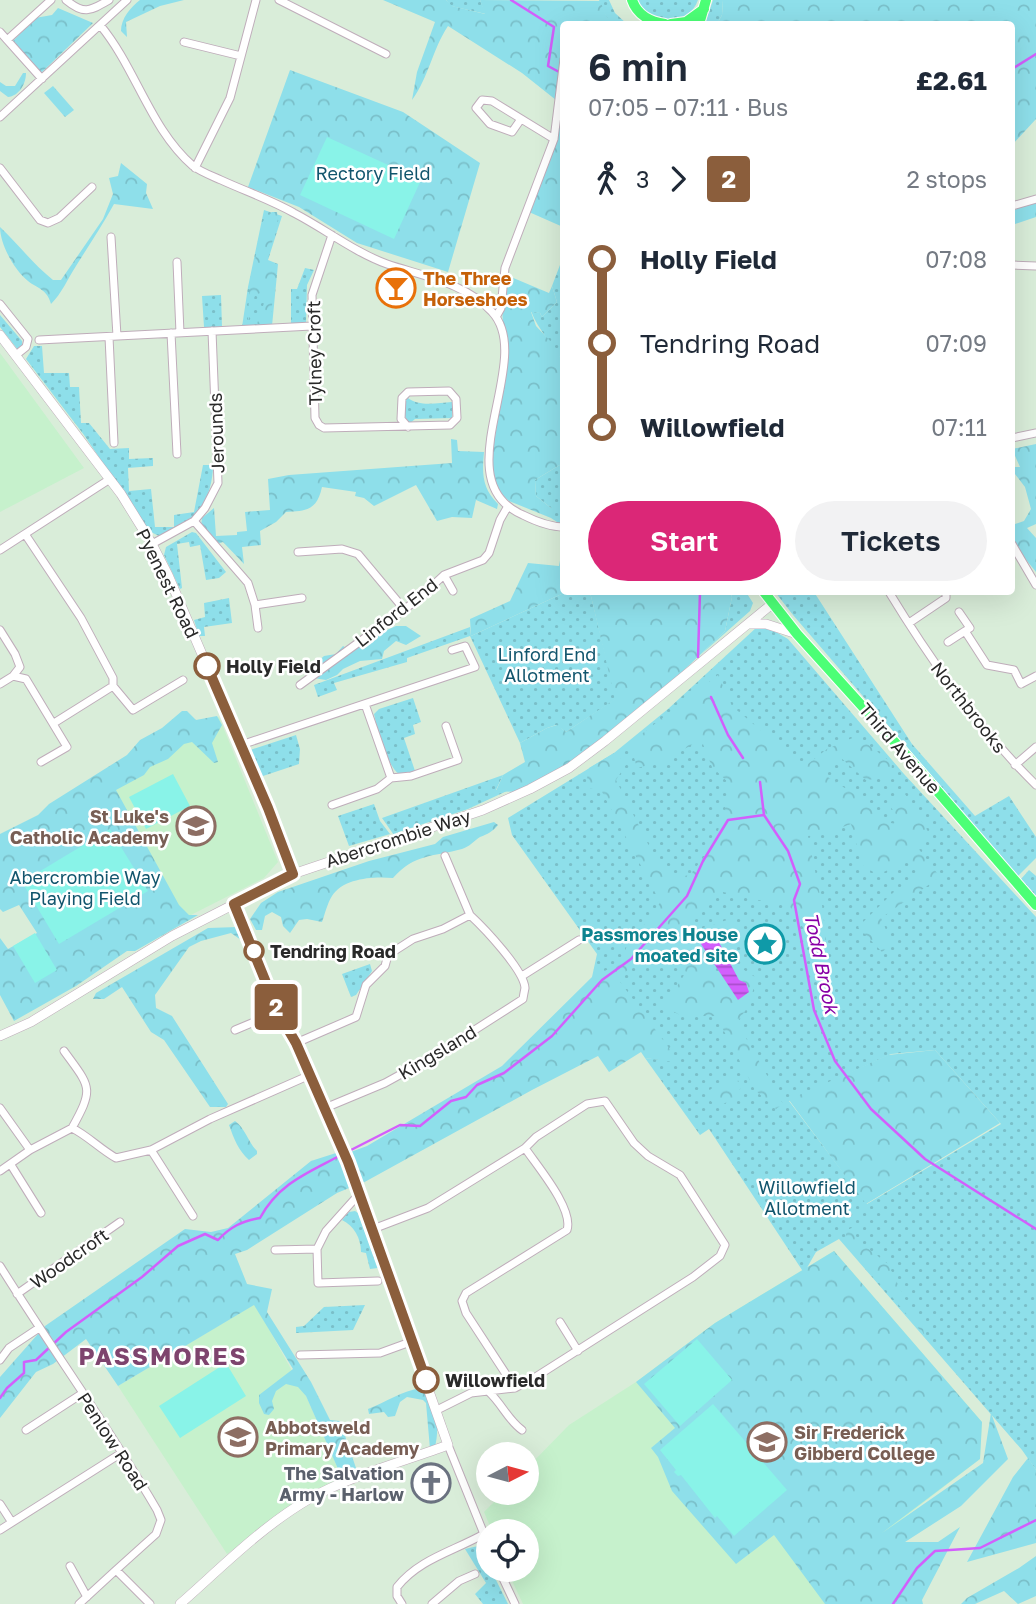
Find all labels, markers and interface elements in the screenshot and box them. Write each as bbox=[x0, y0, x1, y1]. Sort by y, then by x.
text: 6 min bbox=[588, 44, 688, 89]
text: £2.61 bbox=[916, 65, 987, 96]
text: 07:05 – 07:11 · Bus bbox=[588, 93, 788, 121]
icon: walk bbox=[588, 160, 626, 198]
icon: forward bbox=[659, 160, 697, 198]
park label: Rectory Field bbox=[315, 162, 431, 184]
text: 2 bbox=[721, 164, 736, 193]
text: 3 bbox=[636, 165, 649, 193]
text: 2 stops bbox=[906, 165, 987, 193]
text: Holly Field bbox=[640, 244, 777, 275]
text: 07:08 bbox=[925, 245, 987, 273]
bar icon: The Three Horseshoes bbox=[375, 267, 417, 309]
place label: The Three Horseshoes bbox=[423, 267, 528, 310]
street label: Tylney Croft bbox=[302, 300, 326, 406]
text: Tendring Road bbox=[640, 328, 820, 359]
text: 07:09 bbox=[925, 329, 987, 357]
street label: Jerounds bbox=[204, 392, 228, 474]
text: Willowfield bbox=[640, 412, 785, 443]
text: 07:11 bbox=[931, 413, 987, 441]
button: Start bbox=[588, 501, 781, 581]
button: Tickets bbox=[795, 501, 987, 581]
street label: Pyenest Road bbox=[132, 525, 204, 641]
street label: Linford End bbox=[350, 573, 442, 651]
park label: Linford End Allotment bbox=[498, 643, 596, 686]
marker: Holly Field bbox=[194, 653, 220, 679]
place label: Holly Field bbox=[226, 655, 321, 677]
street label: Northbrooks bbox=[927, 657, 1011, 757]
street label: Third Avenue bbox=[855, 698, 945, 798]
street label: Abercrombie Way bbox=[323, 804, 473, 872]
place label: St Luke's Catholic Academy bbox=[10, 805, 169, 848]
school or university icon: St Luke's Catholic Academy bbox=[175, 805, 217, 847]
park label: Abercrombie Way Playing Field bbox=[9, 866, 161, 909]
water label: Todd Brook bbox=[800, 910, 844, 1018]
place label: Passmores House moated site bbox=[581, 923, 738, 966]
place icon: Passmores House moated site bbox=[744, 923, 786, 965]
place label: Tendring Road bbox=[270, 940, 396, 962]
marker: Tendring Road bbox=[244, 941, 264, 961]
line badge: 2 bbox=[253, 984, 299, 1030]
text: 2 bbox=[269, 992, 283, 1021]
street label: Kingsland bbox=[394, 1020, 480, 1084]
park label: Willowfield Allotment bbox=[758, 1176, 856, 1219]
street label: Woodcroft bbox=[26, 1223, 112, 1293]
district label: PASSMORES bbox=[78, 1341, 248, 1370]
marker: Willowfield bbox=[413, 1367, 439, 1393]
place label: Willowfield bbox=[445, 1369, 545, 1391]
street label: Penlow Road bbox=[73, 1388, 153, 1494]
school or university icon: Abbotsweld Primary Academy bbox=[217, 1416, 259, 1458]
place label: Abbotsweld Primary Academy bbox=[265, 1416, 420, 1459]
school or university icon: Sir Frederick Gibberd College bbox=[746, 1421, 788, 1463]
place label: Sir Frederick Gibberd College bbox=[794, 1421, 935, 1464]
north arrow bbox=[476, 1442, 539, 1505]
map controls bbox=[476, 1442, 539, 1582]
place label: The Salvation Army - Harlow bbox=[279, 1462, 404, 1505]
church icon: The Salvation Army - Harlow bbox=[410, 1462, 452, 1504]
button: locate bbox=[476, 1519, 539, 1582]

